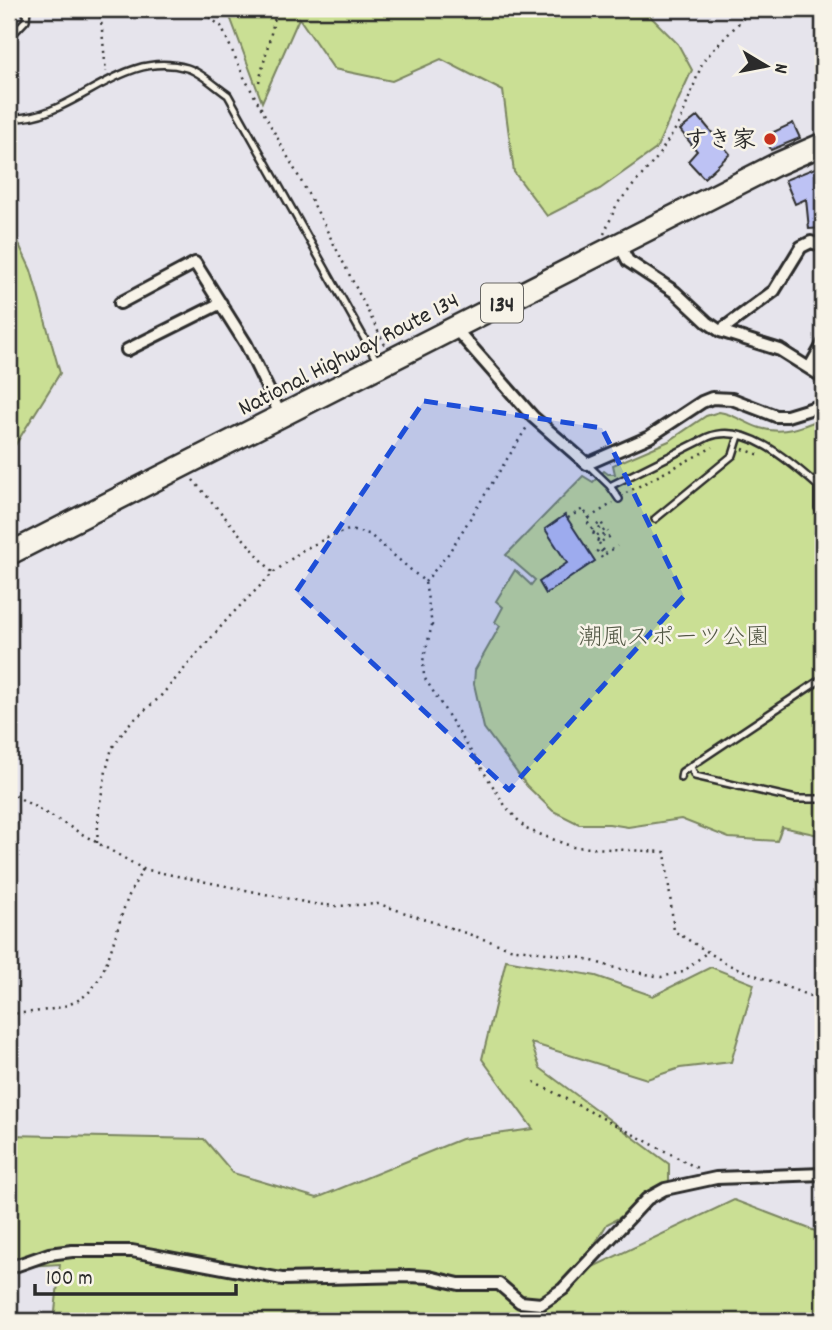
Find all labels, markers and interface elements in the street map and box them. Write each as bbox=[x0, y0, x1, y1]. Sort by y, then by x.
north arrow bbox=[730, 32, 800, 102]
text: N bbox=[765, 61, 793, 75]
place label: すき家 bbox=[684, 125, 756, 159]
marker: すき家 bbox=[762, 131, 778, 147]
road number: 134 bbox=[481, 284, 523, 322]
street label: National Highway Route 134 bbox=[233, 285, 466, 426]
park label: 潮風スポーツ公園 bbox=[578, 622, 770, 656]
scale bar bbox=[35, 1253, 236, 1297]
text: 100 m bbox=[46, 1265, 93, 1295]

